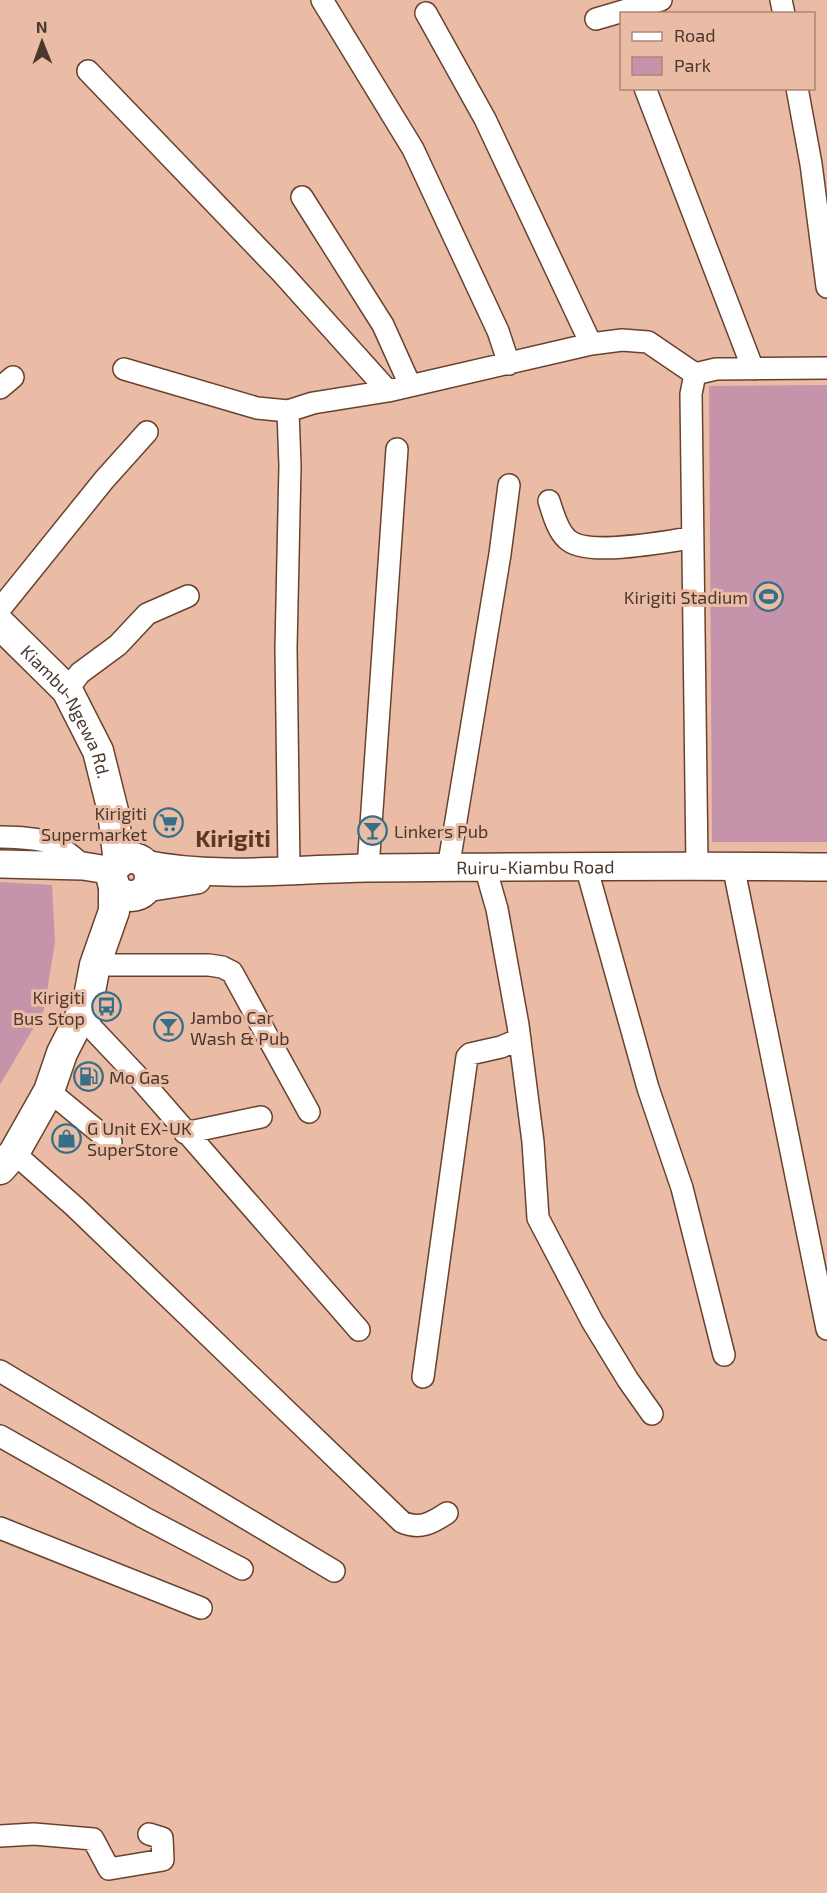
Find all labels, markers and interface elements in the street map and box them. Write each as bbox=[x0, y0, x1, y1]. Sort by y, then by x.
north arrow bbox=[12, 12, 72, 72]
legend bbox=[620, 12, 815, 90]
text: N bbox=[36, 17, 48, 36]
text: Road bbox=[674, 24, 715, 46]
text: Park bbox=[674, 54, 711, 76]
sports icon: Kirigiti Stadium bbox=[753, 581, 785, 613]
place label: Kirigiti Stadium bbox=[624, 586, 748, 608]
street label: Kiambu-Ngewa Rd. bbox=[16, 640, 115, 780]
place label: Kirigiti Supermarket bbox=[41, 802, 147, 845]
supermarket icon: Kirigiti Supermarket bbox=[152, 807, 184, 839]
bar icon: Linkers Pub bbox=[357, 815, 389, 847]
place label: Linkers Pub bbox=[394, 820, 488, 842]
district label: Kirigiti bbox=[195, 823, 271, 852]
street label: Ruiru-Kiambu Road bbox=[456, 855, 615, 878]
place label: Kirigiti Bus Stop bbox=[13, 986, 85, 1029]
bus stop icon: Kirigiti Bus Stop bbox=[90, 991, 122, 1023]
place label: Jambo Car Wash & Pub bbox=[190, 1006, 289, 1049]
bar icon: Jambo Car Wash & Pub bbox=[153, 1011, 185, 1043]
fuel station icon: Mo Gas bbox=[72, 1061, 104, 1093]
place label: Mo Gas bbox=[109, 1066, 169, 1088]
place label: G Unit EX-UK SuperStore bbox=[87, 1117, 192, 1160]
shop icon: G Unit EX-UK SuperStore bbox=[50, 1122, 82, 1154]

